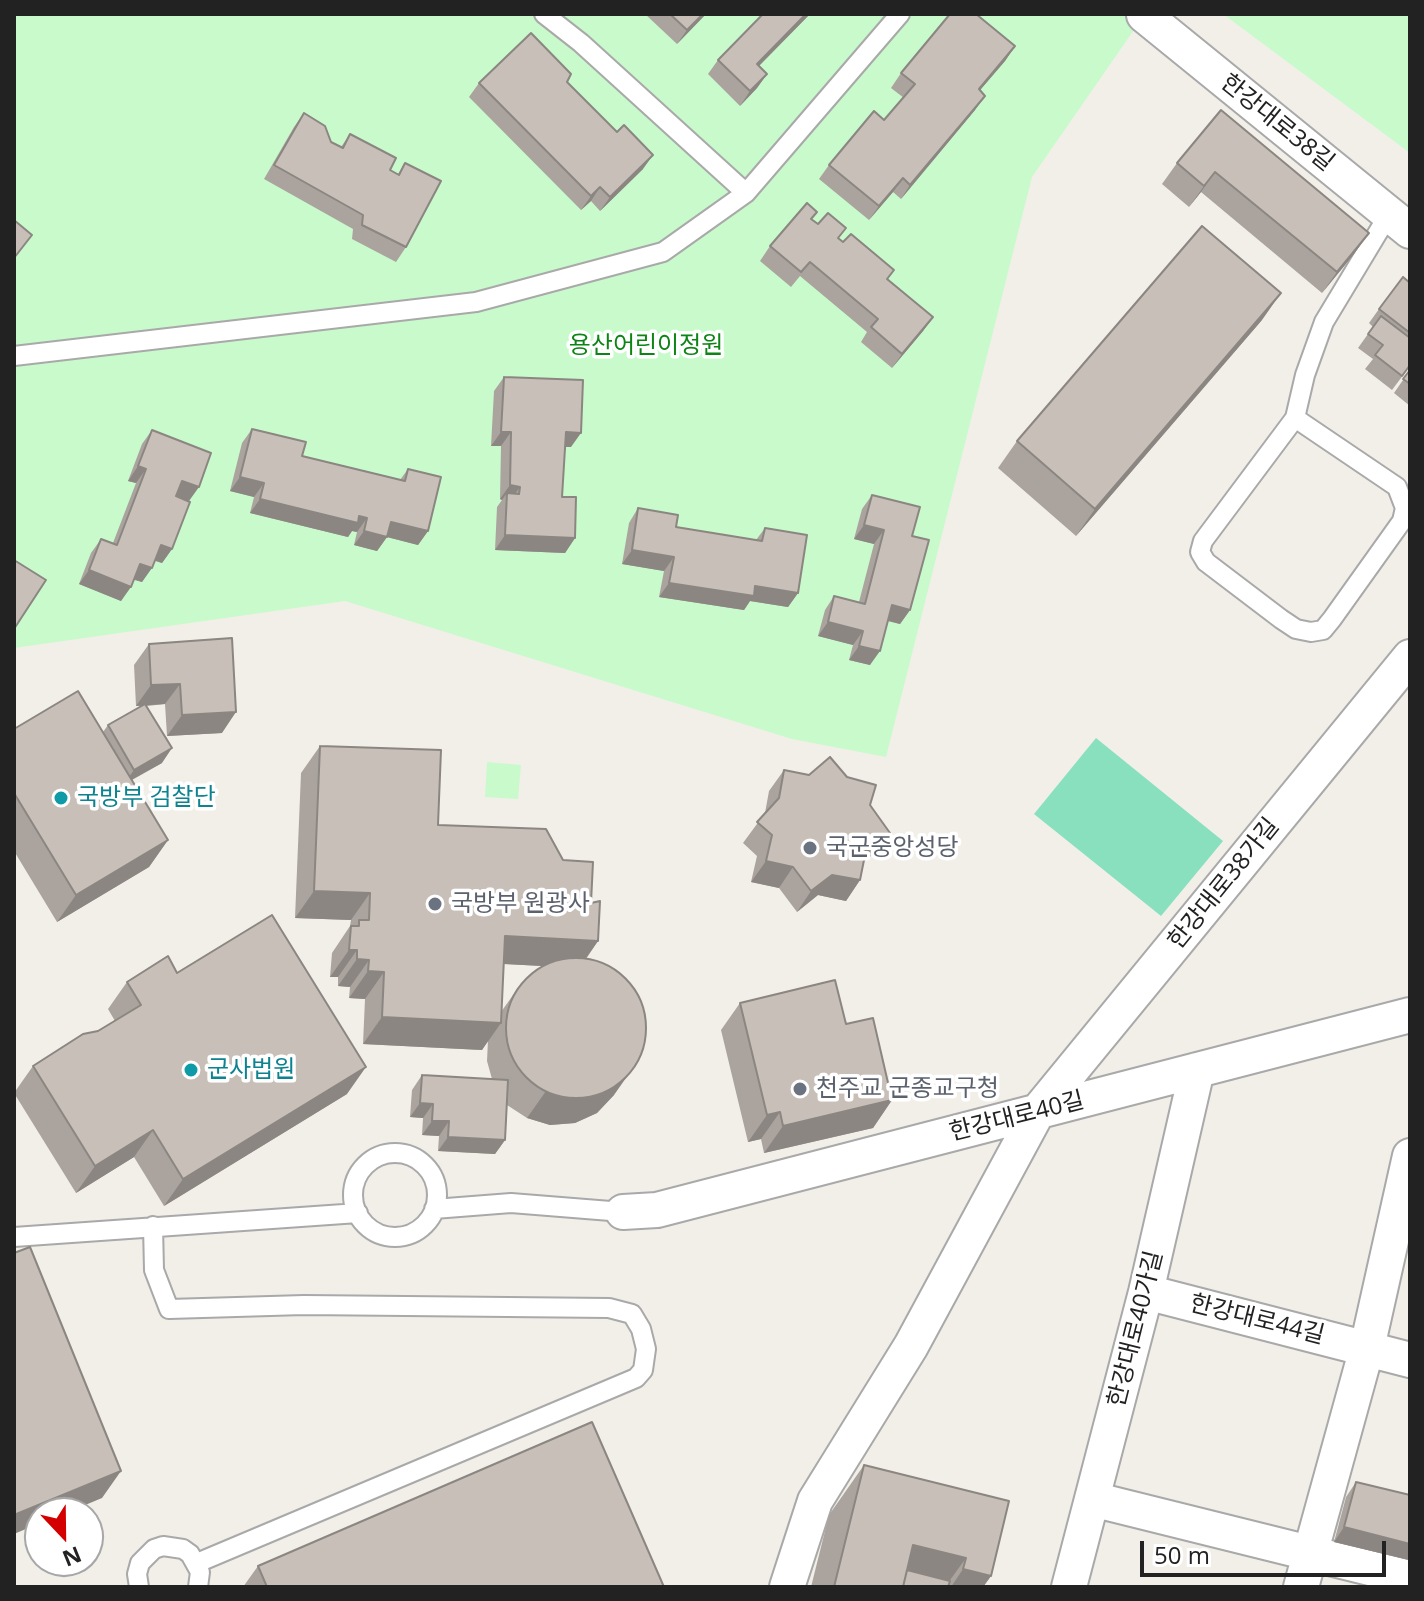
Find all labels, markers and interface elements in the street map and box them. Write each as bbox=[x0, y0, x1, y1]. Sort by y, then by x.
street label: 한강대로38길 bbox=[1214, 68, 1340, 178]
park label: 용산어린이정원 bbox=[569, 332, 723, 360]
place label: 국방부 검찰단 bbox=[77, 784, 216, 812]
marker: 국방부 검찰단 bbox=[52, 789, 70, 807]
street label: 한강대로38가길 bbox=[1162, 813, 1286, 955]
place label: 국군중앙성당 bbox=[826, 834, 958, 862]
marker: 국군중앙성당 bbox=[801, 839, 819, 857]
place label: 국방부 원광사 bbox=[451, 890, 590, 918]
marker: 국방부 원광사 bbox=[426, 895, 444, 913]
place label: 군사법원 bbox=[207, 1056, 295, 1084]
marker: 군사법원 bbox=[182, 1061, 200, 1079]
place label: 천주교 군종교구청 bbox=[816, 1075, 999, 1103]
marker: 천주교 군종교구청 bbox=[791, 1080, 809, 1098]
street label: 한강대로40길 bbox=[947, 1086, 1087, 1148]
street label: 한강대로40가길 bbox=[1103, 1248, 1169, 1410]
street label: 한강대로44길 bbox=[1187, 1289, 1327, 1351]
north arrow bbox=[24, 1497, 104, 1577]
scale bar bbox=[1144, 1525, 1390, 1575]
text: 50 m bbox=[1154, 1538, 1210, 1571]
text: N bbox=[58, 1540, 86, 1575]

